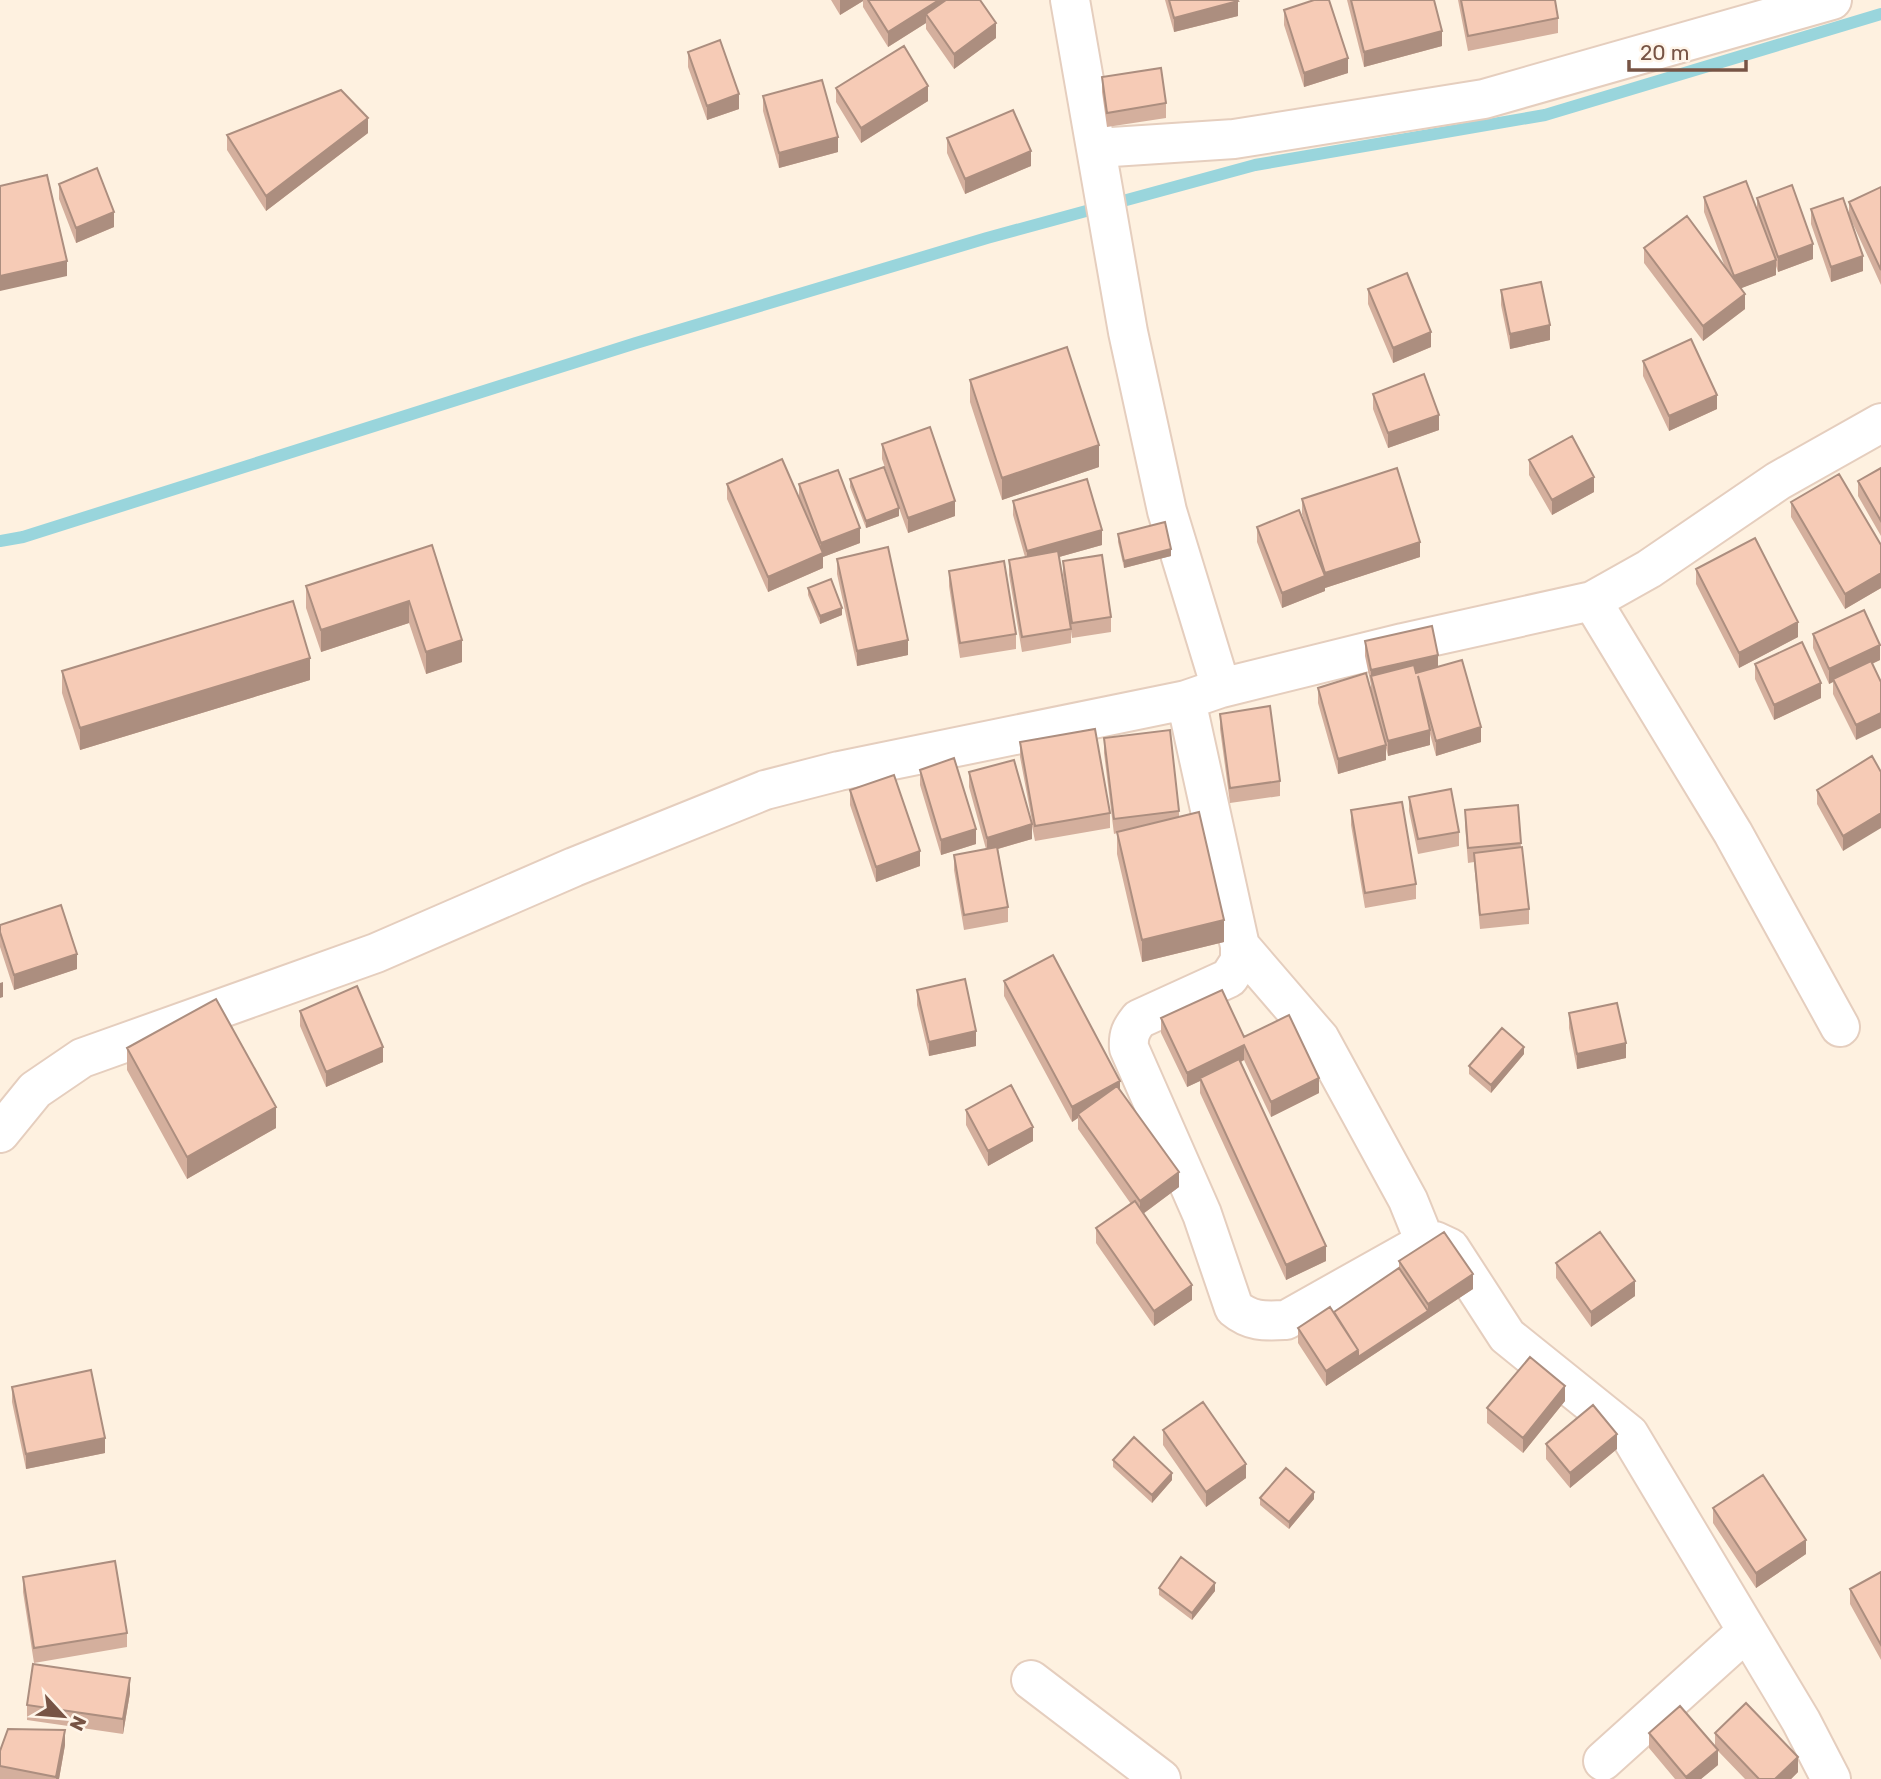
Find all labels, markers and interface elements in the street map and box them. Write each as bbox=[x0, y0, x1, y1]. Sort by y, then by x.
scale bar bbox=[1629, 28, 1746, 72]
text: 20 m bbox=[1640, 40, 1689, 65]
north arrow bbox=[28, 1681, 98, 1751]
text: N bbox=[64, 1712, 91, 1734]

